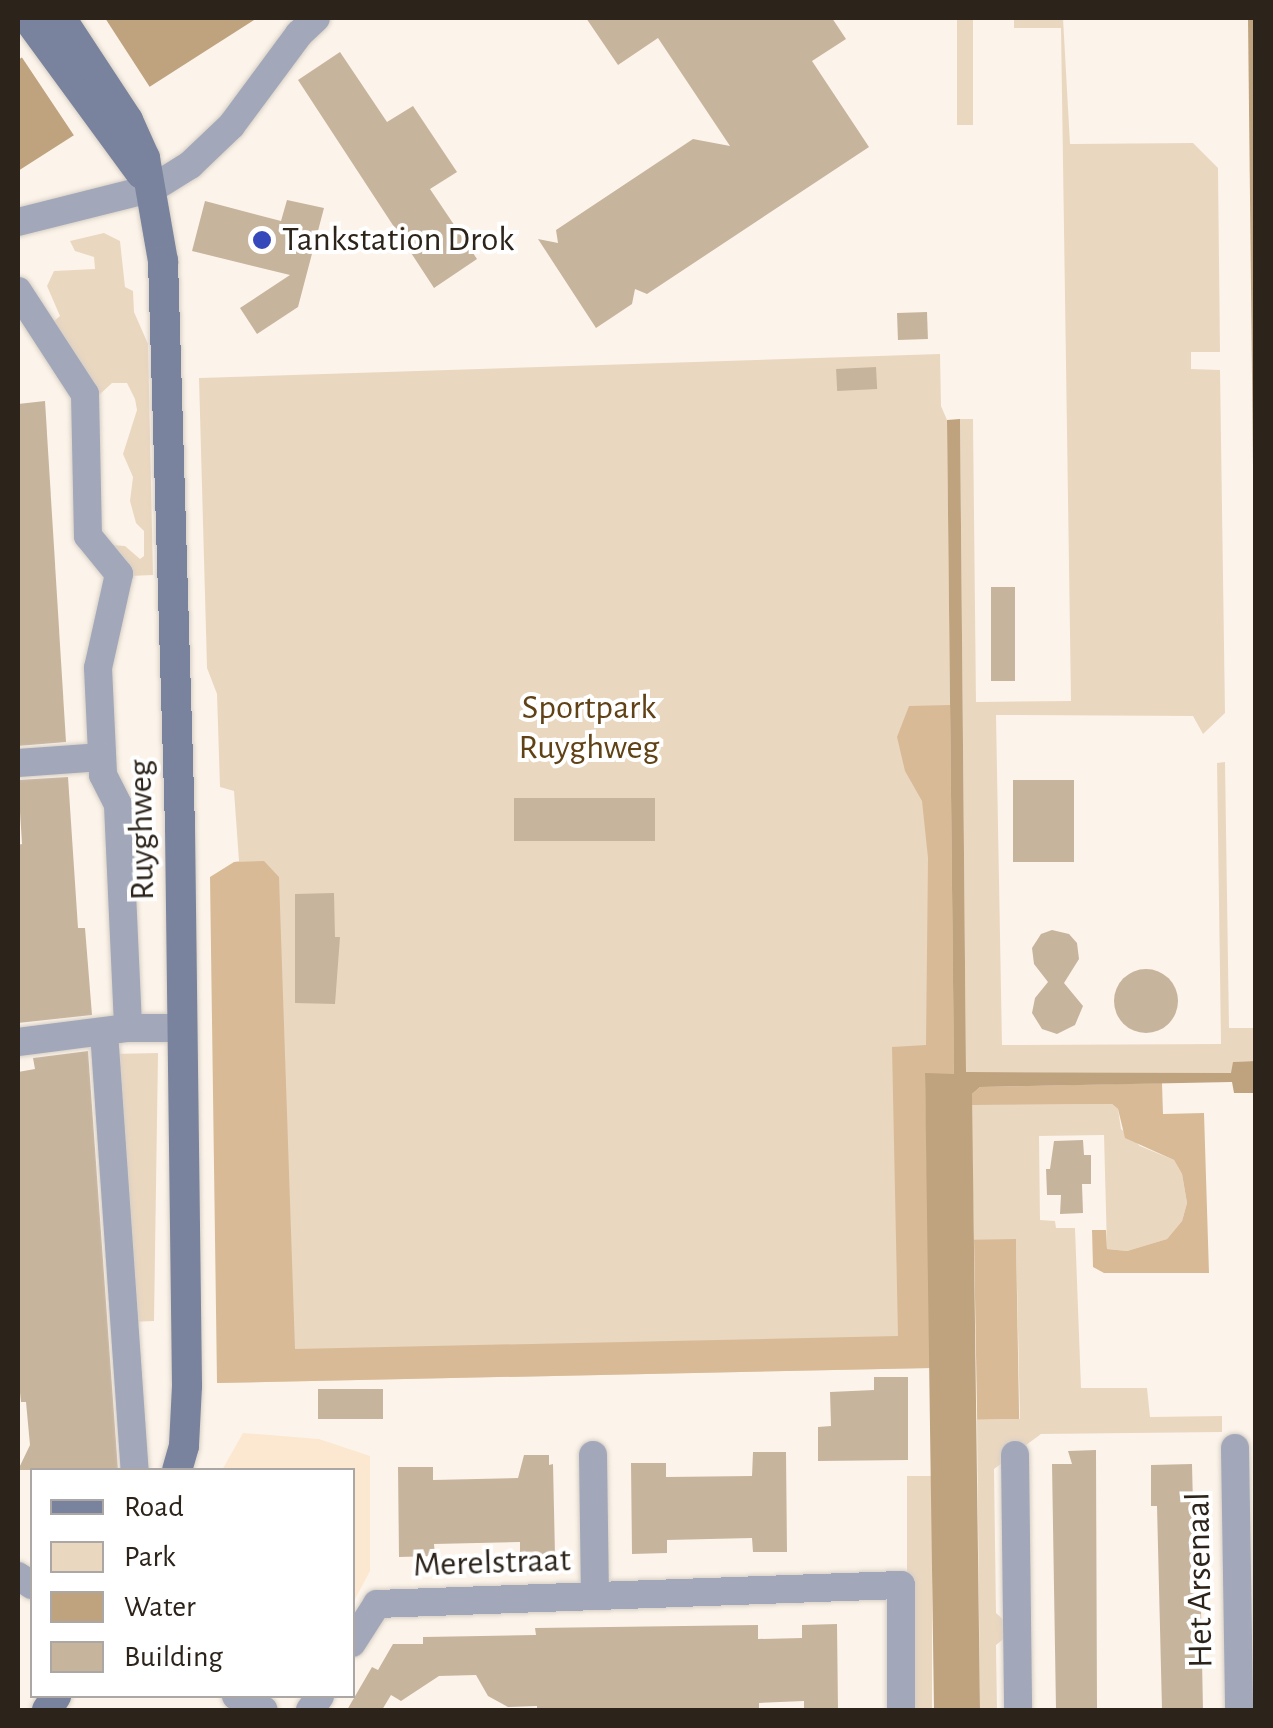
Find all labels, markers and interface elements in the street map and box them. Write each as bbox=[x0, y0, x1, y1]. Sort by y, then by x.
place label: Tankstation Drok bbox=[282, 219, 514, 261]
marker: Tankstation Drok bbox=[251, 229, 273, 251]
park label: Sportpark Ruyghweg bbox=[519, 687, 659, 769]
street label: Ruyghweg bbox=[120, 759, 164, 901]
legend bbox=[30, 1468, 355, 1698]
text: Road bbox=[124, 1492, 184, 1522]
street label: Het Arsenaal bbox=[1177, 1492, 1223, 1668]
street label: Merelstraat bbox=[412, 1539, 572, 1587]
text: Park bbox=[124, 1542, 176, 1572]
text: Water bbox=[124, 1592, 196, 1622]
text: Building bbox=[124, 1642, 223, 1672]

